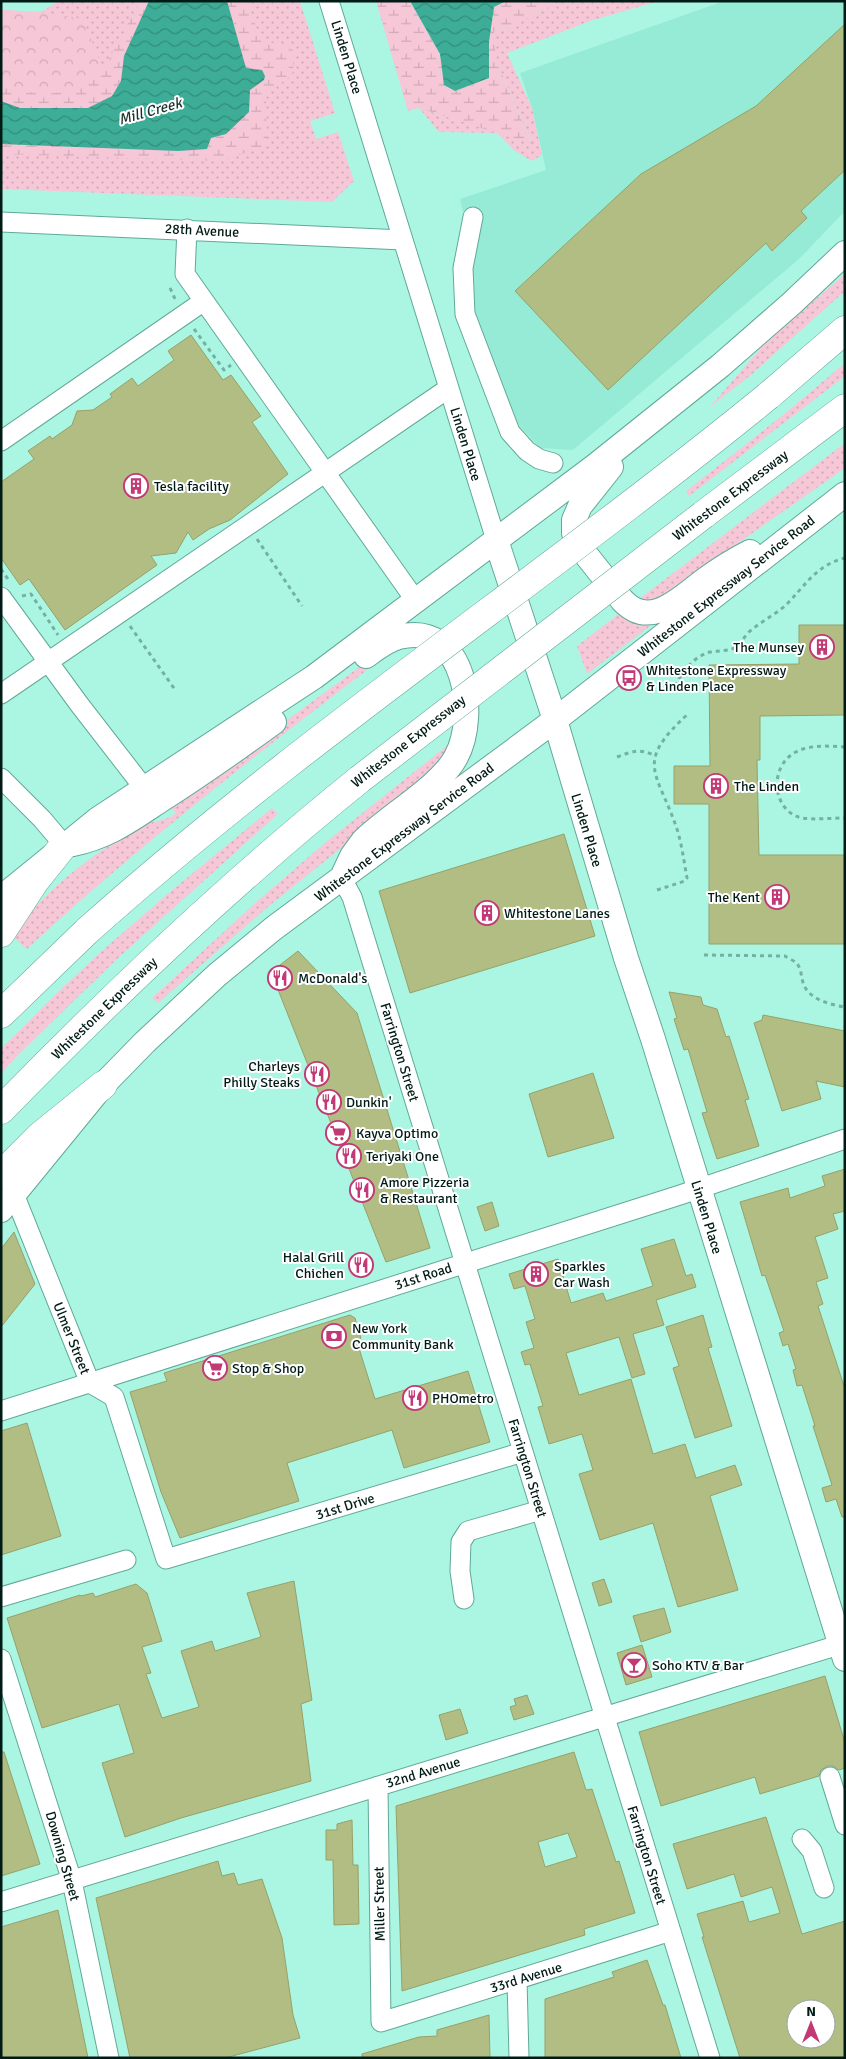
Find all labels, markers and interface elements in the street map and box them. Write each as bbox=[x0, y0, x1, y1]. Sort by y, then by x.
street label: Linden Place bbox=[327, 18, 366, 96]
water label: Mill Creek bbox=[116, 93, 185, 129]
street label: 28th Avenue bbox=[164, 220, 240, 241]
street label: Linden Place bbox=[446, 405, 485, 483]
street label: Whitestone Expressway bbox=[669, 446, 792, 544]
building icon: Tesla facility bbox=[123, 473, 149, 499]
place label: Tesla facility bbox=[154, 478, 229, 495]
street label: Whitestone Expressway Service Road bbox=[634, 512, 818, 661]
building icon: The Munsey bbox=[809, 634, 835, 660]
place label: The Munsey bbox=[733, 639, 804, 656]
place label: Whitestone Expressway & Linden Place bbox=[646, 662, 787, 695]
bus stop icon: Whitestone Expressway & Linden Place bbox=[616, 665, 642, 691]
street label: Whitestone Expressway bbox=[348, 691, 469, 791]
street label: Whitestone Expressway Service Road bbox=[311, 759, 497, 905]
building icon: The Linden bbox=[703, 773, 729, 799]
place label: The Linden bbox=[734, 778, 799, 795]
street label: Linden Place bbox=[567, 791, 606, 869]
building icon: The Kent bbox=[764, 884, 790, 910]
place label: The Kent bbox=[708, 889, 760, 906]
building icon: Whitestone Lanes bbox=[474, 900, 500, 926]
place label: Whitestone Lanes bbox=[504, 905, 610, 922]
street label: Whitestone Expressway bbox=[48, 953, 161, 1063]
restaurant icon: McDonald's bbox=[267, 965, 293, 991]
place label: McDonald's bbox=[298, 970, 367, 987]
street label: Farrington Street bbox=[376, 1001, 423, 1104]
place label: Charleys Philly Steaks bbox=[223, 1058, 300, 1091]
restaurant icon: Charleys Philly Steaks bbox=[304, 1061, 330, 1087]
restaurant icon: Dunkin' bbox=[316, 1089, 342, 1115]
place label: Dunkin' bbox=[346, 1094, 392, 1111]
supermarket icon: Kayva Optimo bbox=[325, 1120, 351, 1146]
place label: Kayva Optimo bbox=[356, 1125, 438, 1142]
restaurant icon: Teriyaki One bbox=[336, 1143, 362, 1169]
place label: Teriyaki One bbox=[366, 1148, 439, 1165]
place label: Amore Pizzeria & Restaurant bbox=[380, 1174, 469, 1207]
restaurant icon: Amore Pizzeria & Restaurant bbox=[349, 1177, 375, 1203]
street label: Linden Place bbox=[687, 1178, 726, 1256]
place label: Halal Grill Chichen bbox=[283, 1249, 344, 1282]
restaurant icon: Halal Grill Chichen bbox=[348, 1252, 374, 1278]
place label: Sparkles Car Wash bbox=[554, 1258, 610, 1291]
street label: 31st Road bbox=[392, 1259, 454, 1294]
building icon: Sparkles Car Wash bbox=[523, 1261, 549, 1287]
street label: Ulmer Street bbox=[49, 1300, 94, 1377]
place label: New York Community Bank bbox=[352, 1320, 454, 1353]
bank icon: New York Community Bank bbox=[321, 1323, 347, 1349]
supermarket icon: Stop & Shop bbox=[202, 1355, 228, 1381]
place label: Stop & Shop bbox=[232, 1360, 304, 1377]
restaurant icon: PHOmetro bbox=[402, 1385, 428, 1411]
place label: PHOmetro bbox=[432, 1390, 494, 1407]
street label: Farrington Street bbox=[504, 1417, 551, 1520]
street label: 31st Drive bbox=[314, 1489, 377, 1523]
bar icon: Soho KTV & Bar bbox=[621, 1652, 647, 1678]
place label: Soho KTV & Bar bbox=[652, 1657, 745, 1674]
street label: 32nd Avenue bbox=[384, 1753, 462, 1792]
street label: Farrington Street bbox=[623, 1804, 670, 1907]
street label: Downing Street bbox=[42, 1809, 83, 1903]
street label: Miller Street bbox=[370, 1866, 389, 1942]
street label: 33rd Avenue bbox=[488, 1958, 564, 1996]
north arrow bbox=[786, 1999, 836, 2049]
text: N bbox=[806, 2003, 816, 2020]

